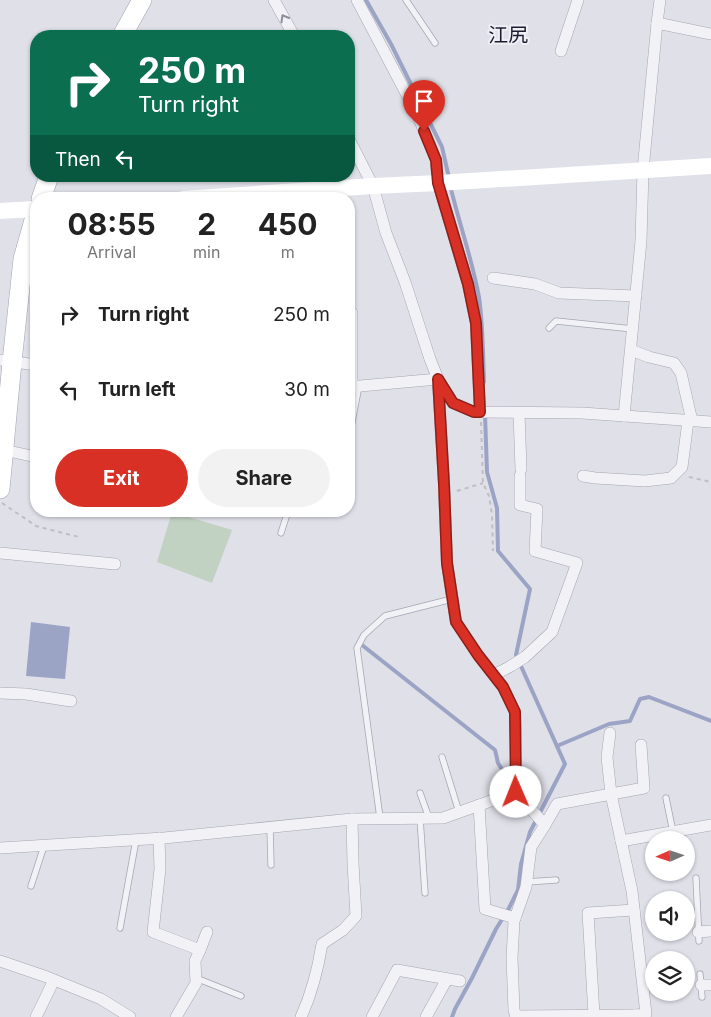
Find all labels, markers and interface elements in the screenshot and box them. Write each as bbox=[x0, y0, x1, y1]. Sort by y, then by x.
one-way arrow bbox=[280, 15, 290, 24]
district label: 江尻 bbox=[488, 23, 528, 47]
text: 250 m bbox=[138, 49, 246, 91]
icon: right bbox=[55, 50, 120, 115]
pin bbox=[403, 80, 445, 131]
icon: arrive bbox=[410, 87, 438, 115]
text: Turn right bbox=[138, 91, 239, 117]
icon: left bbox=[111, 145, 139, 173]
text: Then bbox=[55, 148, 101, 171]
text: 08:55 bbox=[67, 206, 156, 242]
text: 2 bbox=[197, 206, 216, 242]
text: 450 bbox=[258, 206, 318, 242]
text: Arrival bbox=[87, 242, 136, 262]
text: min bbox=[193, 242, 220, 262]
text: m bbox=[281, 242, 295, 262]
icon: right bbox=[55, 301, 83, 329]
text: Turn right bbox=[98, 303, 189, 326]
text: 250 m bbox=[273, 303, 330, 326]
icon: left bbox=[55, 376, 83, 404]
text: Turn left bbox=[98, 378, 176, 401]
text: 30 m bbox=[284, 378, 330, 401]
button: Exit bbox=[55, 449, 188, 507]
button: Share bbox=[198, 449, 330, 507]
position arrow bbox=[489, 765, 541, 817]
north arrow bbox=[645, 831, 695, 881]
map controls bbox=[645, 831, 695, 1001]
button: sound bbox=[645, 891, 695, 941]
button: layers bbox=[645, 951, 695, 1001]

